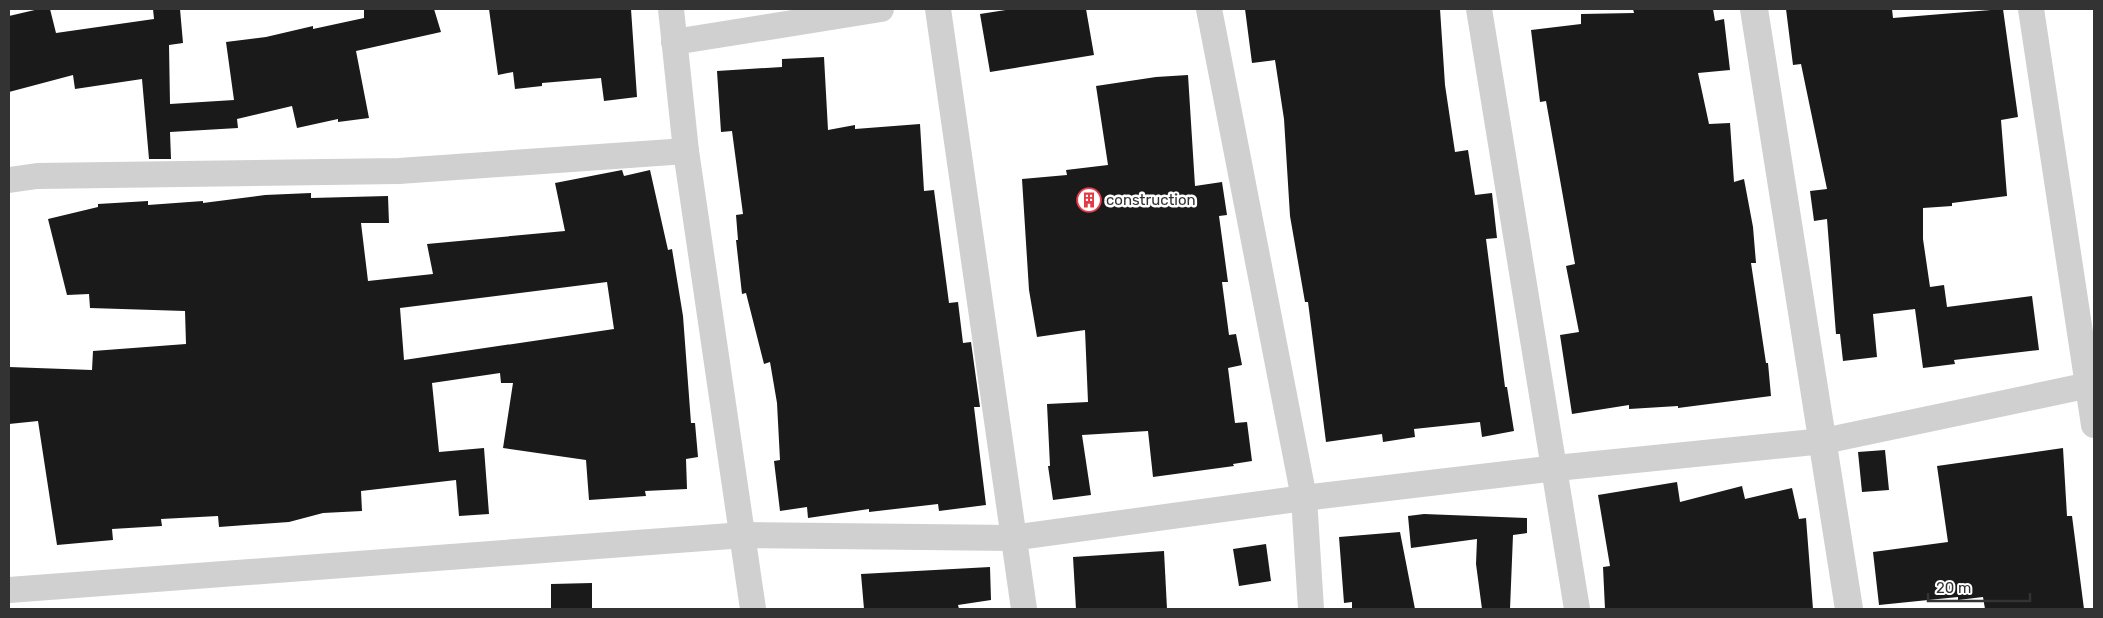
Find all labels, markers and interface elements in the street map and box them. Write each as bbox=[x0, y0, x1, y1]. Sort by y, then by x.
building icon: construction bbox=[1076, 187, 1102, 213]
place label: construction bbox=[1106, 191, 1196, 209]
scale bar bbox=[1928, 570, 2030, 602]
text: 20 m bbox=[1936, 579, 1971, 597]

